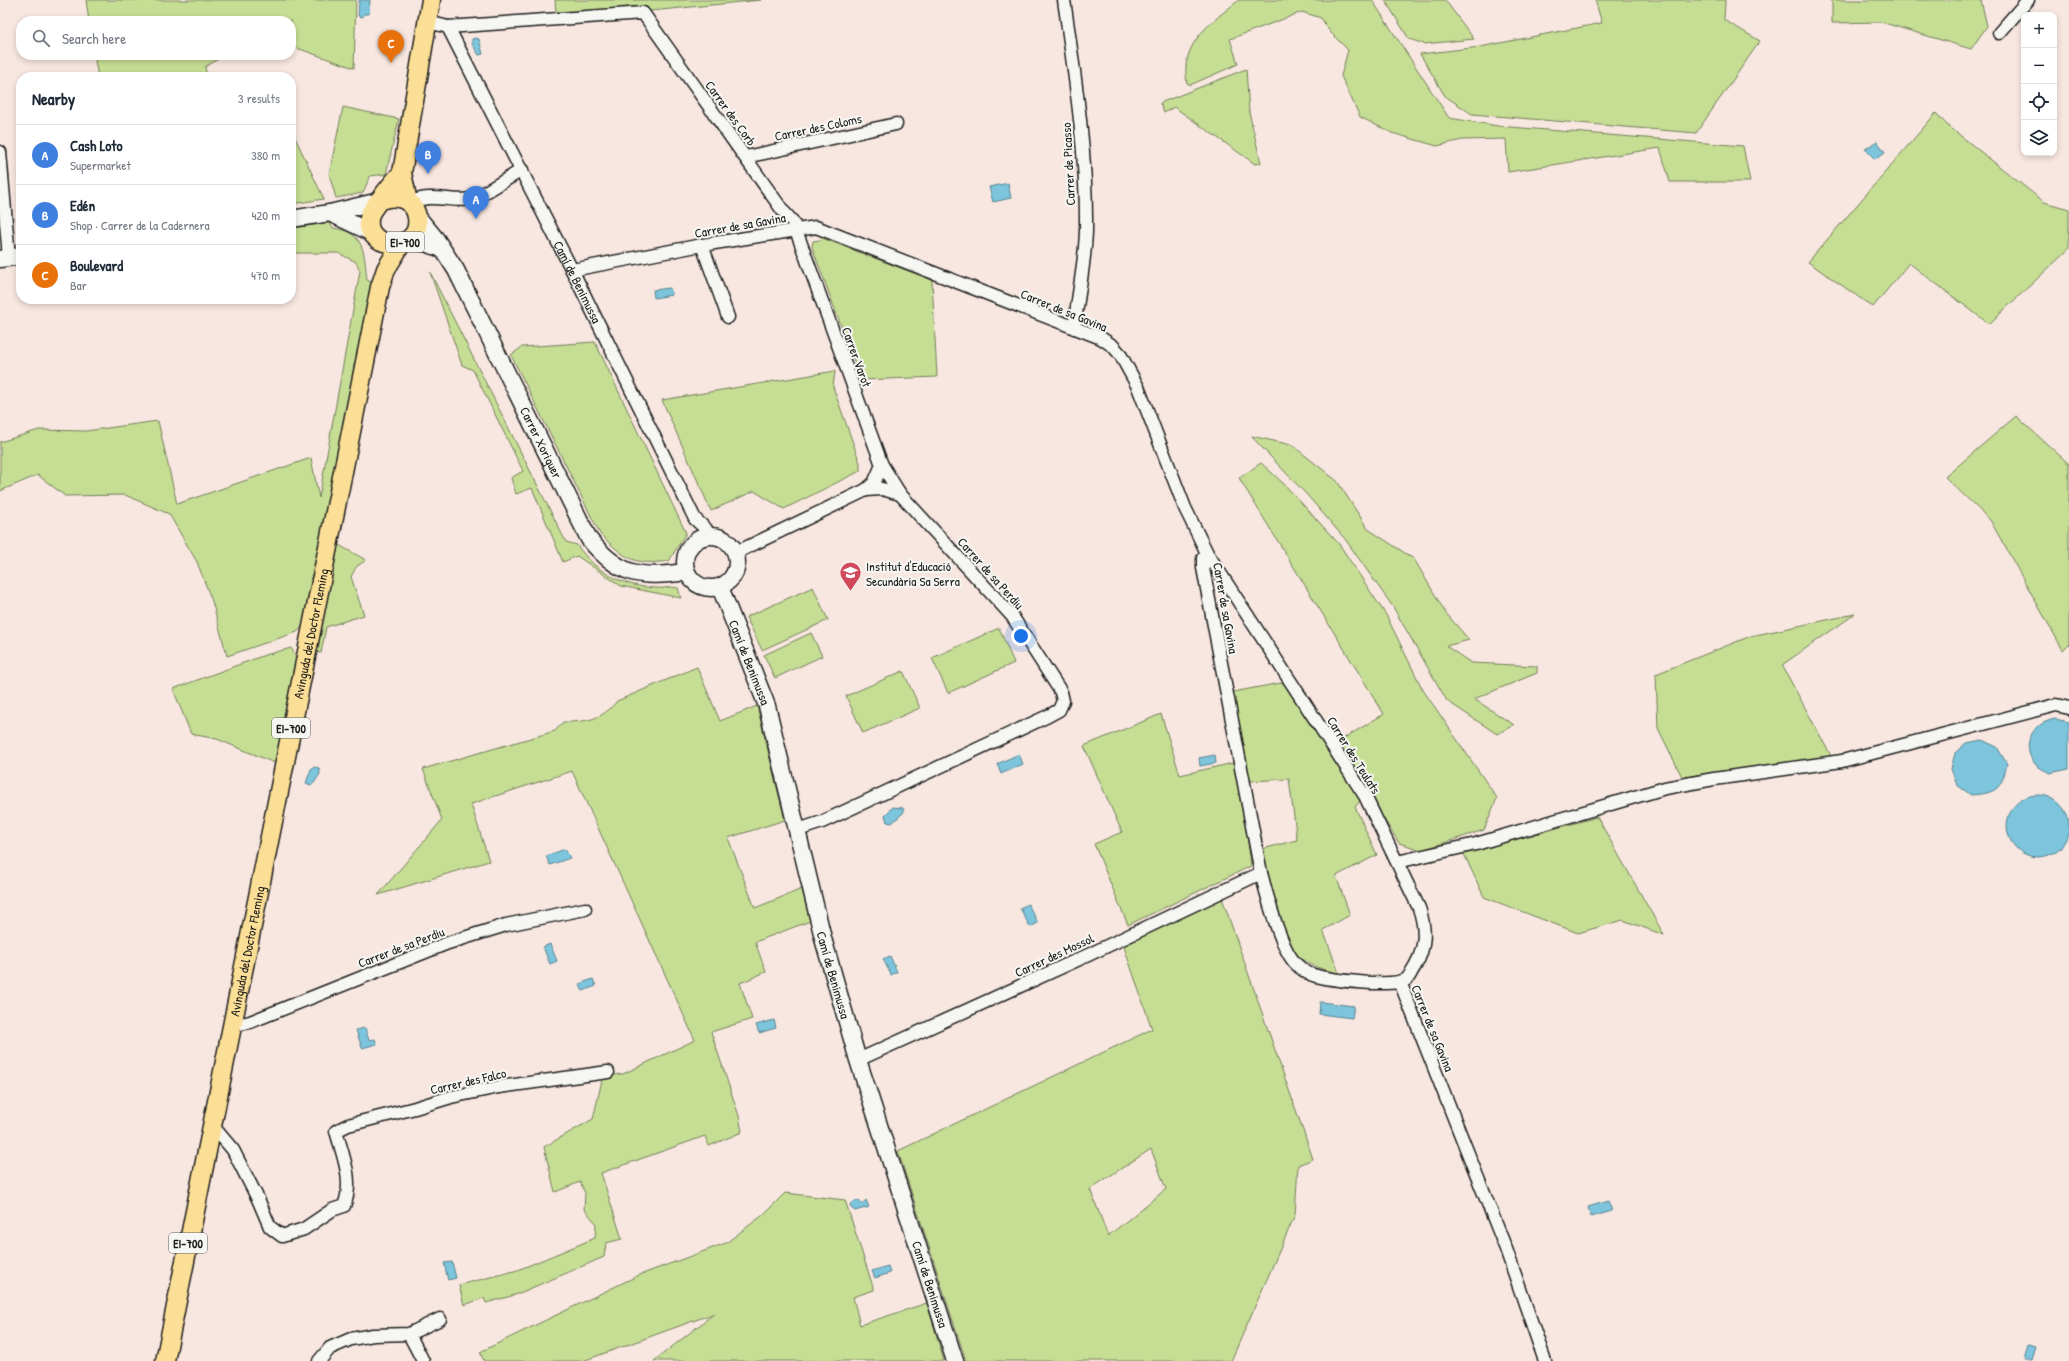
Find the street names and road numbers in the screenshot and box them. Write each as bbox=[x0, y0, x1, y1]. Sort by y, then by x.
street label: Carrer des Corb bbox=[701, 77, 761, 149]
street label: Carrer des Coloms bbox=[773, 109, 863, 145]
street label: Carrer de Picasso bbox=[1057, 122, 1079, 206]
street label: Carrer de sa Gavina bbox=[693, 208, 787, 242]
road number: EI-700 bbox=[386, 232, 424, 252]
street label: Camí de Benimussa bbox=[550, 238, 606, 326]
street label: Carrer de sa Gavina bbox=[1018, 284, 1110, 336]
street label: Carrer Varot bbox=[838, 325, 876, 390]
street label: Carrer Xoriguer bbox=[516, 404, 567, 481]
street label: Carrer de sa Perdiu bbox=[954, 533, 1028, 613]
street label: Carrer de sa Gavina bbox=[1209, 561, 1243, 655]
street label: Avinguda del Doctor Fleming bbox=[289, 567, 333, 700]
street label: Camí de Benimussa bbox=[725, 617, 775, 708]
street label: Carrer des Teulats bbox=[1323, 713, 1385, 797]
road number: EI-700 bbox=[272, 718, 310, 738]
street label: Avinguda del Doctor Fleming bbox=[225, 884, 269, 1018]
street label: Carrer de sa Perdiu bbox=[355, 922, 447, 972]
street label: Camí de Benimussa bbox=[813, 929, 855, 1021]
street label: Carrer des Mossol bbox=[1012, 929, 1097, 981]
street label: Carrer de sa Gavina bbox=[1407, 982, 1459, 1074]
street label: Carrer des Falco bbox=[428, 1064, 508, 1098]
road number: EI-700 bbox=[169, 1233, 207, 1253]
street label: Camí de Benimussa bbox=[908, 1239, 953, 1330]

